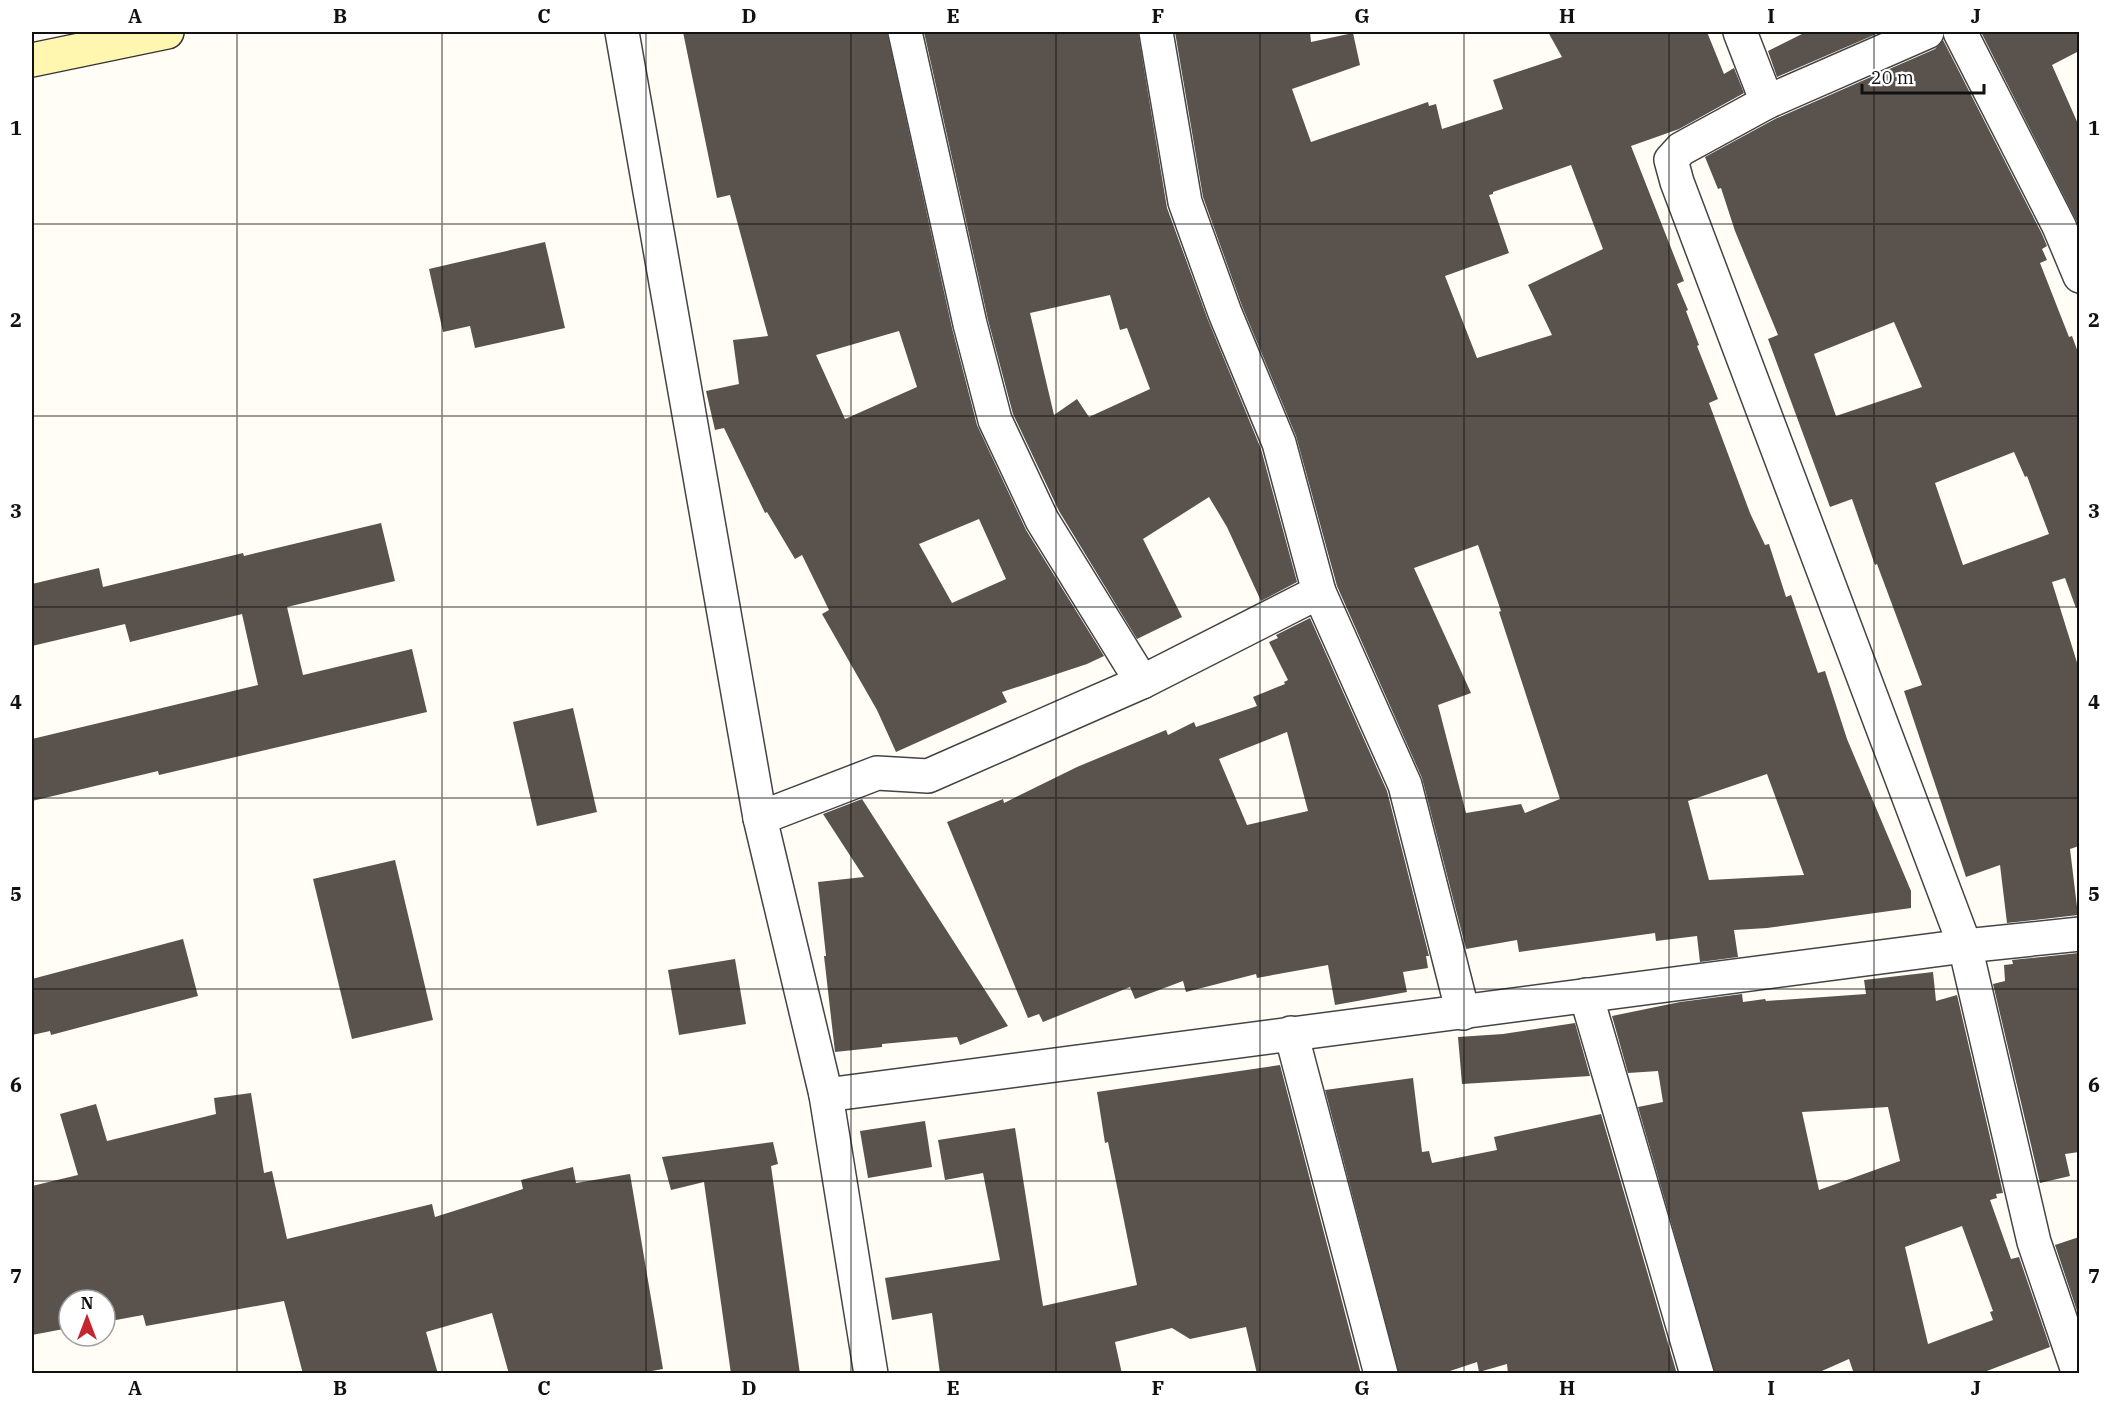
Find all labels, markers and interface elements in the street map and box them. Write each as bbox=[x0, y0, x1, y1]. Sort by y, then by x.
text: A bbox=[128, 2, 142, 29]
text: B bbox=[333, 2, 347, 29]
text: C bbox=[537, 2, 551, 29]
text: D bbox=[741, 2, 757, 29]
text: E bbox=[946, 2, 960, 29]
text: F bbox=[1152, 2, 1164, 29]
text: G bbox=[1354, 2, 1370, 29]
text: H bbox=[1559, 2, 1575, 29]
text: I bbox=[1767, 2, 1775, 29]
text: J bbox=[1971, 2, 1981, 29]
scale bar bbox=[1862, 57, 1984, 95]
text: 20 m bbox=[1871, 66, 1914, 89]
text: 1 bbox=[10, 114, 22, 141]
text: 1 bbox=[2088, 114, 2100, 141]
text: 2 bbox=[10, 306, 22, 333]
text: 2 bbox=[2088, 306, 2100, 333]
text: 3 bbox=[10, 497, 22, 524]
text: 3 bbox=[2088, 497, 2100, 524]
text: 4 bbox=[10, 688, 22, 715]
text: 4 bbox=[2088, 688, 2100, 715]
text: 5 bbox=[10, 880, 22, 907]
text: 5 bbox=[2088, 880, 2100, 907]
text: 6 bbox=[10, 1071, 22, 1098]
text: 6 bbox=[2088, 1071, 2100, 1098]
text: 7 bbox=[10, 1262, 22, 1289]
text: 7 bbox=[2088, 1262, 2100, 1289]
north arrow bbox=[57, 1288, 117, 1348]
text: N bbox=[81, 1293, 93, 1313]
text: A bbox=[128, 1374, 142, 1401]
text: B bbox=[333, 1374, 347, 1401]
text: C bbox=[537, 1374, 551, 1401]
text: D bbox=[741, 1374, 757, 1401]
text: E bbox=[946, 1374, 960, 1401]
text: F bbox=[1152, 1374, 1164, 1401]
text: G bbox=[1354, 1374, 1370, 1401]
text: H bbox=[1559, 1374, 1575, 1401]
text: I bbox=[1767, 1374, 1775, 1401]
text: J bbox=[1971, 1374, 1981, 1401]

